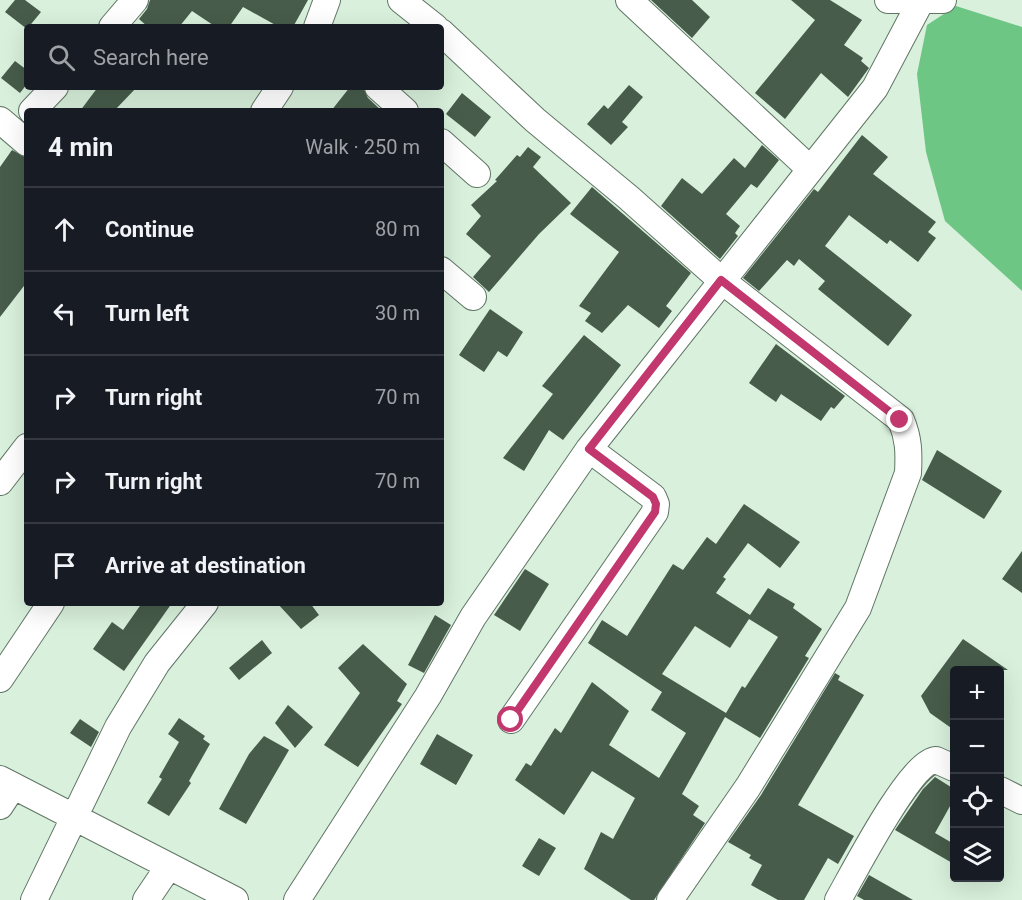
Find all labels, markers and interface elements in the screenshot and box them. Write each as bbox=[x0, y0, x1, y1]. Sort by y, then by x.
search box bbox=[24, 24, 444, 90]
icon: search bbox=[45, 41, 78, 74]
text: Search here bbox=[93, 45, 209, 70]
text: 4 min bbox=[48, 132, 113, 162]
text: Walk · 250 m bbox=[305, 135, 420, 159]
icon: ahead bbox=[48, 213, 81, 246]
text: Continue bbox=[105, 217, 194, 242]
text: 80 m bbox=[375, 217, 420, 241]
icon: left bbox=[48, 297, 81, 330]
text: Turn left bbox=[105, 301, 189, 326]
text: 30 m bbox=[375, 301, 420, 325]
icon: right bbox=[48, 381, 81, 414]
text: Turn right bbox=[105, 385, 202, 410]
text: 70 m bbox=[375, 385, 420, 409]
route end bbox=[886, 406, 912, 432]
icon: right bbox=[48, 465, 81, 498]
text: Turn right bbox=[105, 469, 202, 494]
text: 70 m bbox=[375, 469, 420, 493]
icon: arrive bbox=[48, 549, 81, 582]
text: Arrive at destination bbox=[105, 553, 306, 578]
map controls bbox=[950, 666, 1004, 882]
button: + bbox=[950, 666, 1004, 720]
route start bbox=[497, 706, 523, 732]
button: − bbox=[950, 720, 1004, 774]
button: locate bbox=[950, 774, 1004, 828]
button: layers bbox=[950, 828, 1004, 882]

